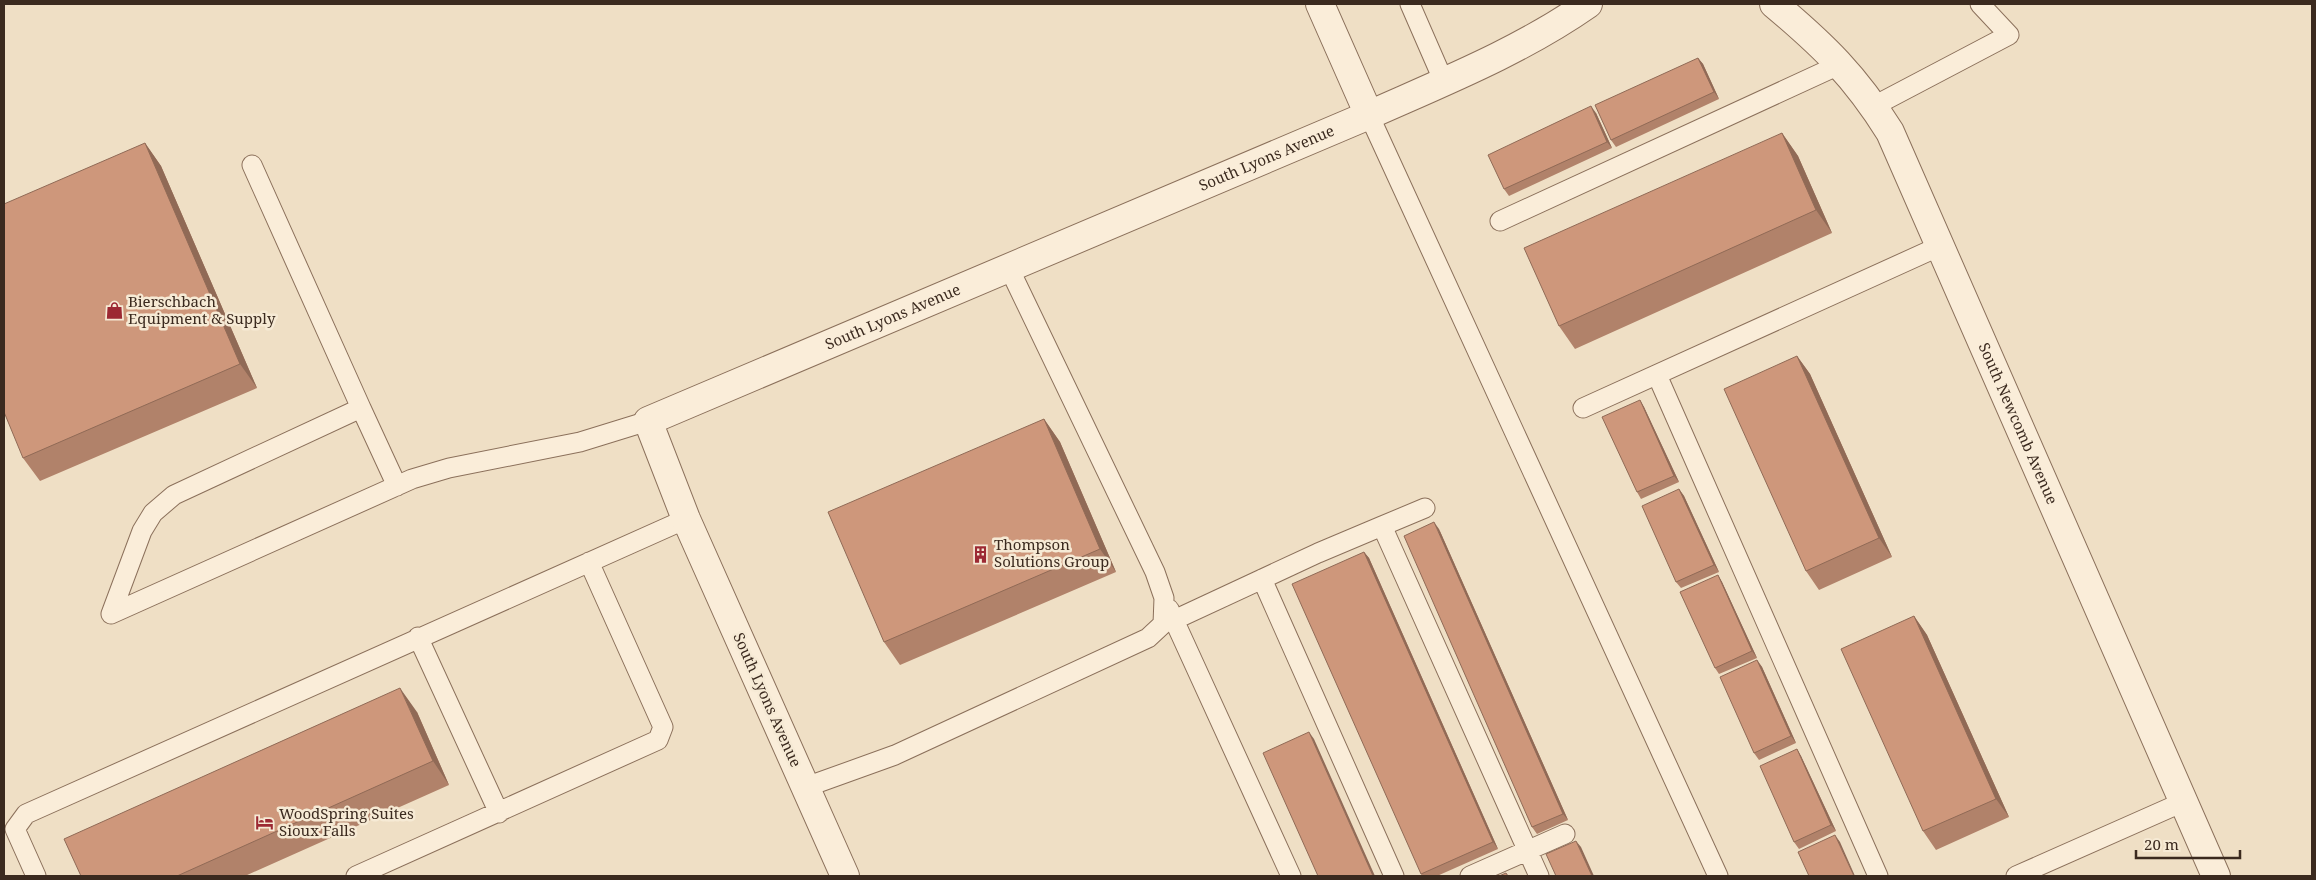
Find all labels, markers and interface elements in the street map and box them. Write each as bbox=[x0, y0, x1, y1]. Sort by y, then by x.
street label: South Lyons Avenue bbox=[1196, 120, 1337, 195]
street label: South Lyons Avenue bbox=[822, 279, 963, 354]
place label: Bierschbach Equipment & Supply bbox=[128, 291, 276, 328]
shop icon: Bierschbach Equipment & Supply bbox=[104, 301, 124, 321]
street label: South Newcomb Avenue bbox=[1975, 339, 2063, 507]
place label: Thompson Solutions Group bbox=[994, 534, 1109, 571]
building icon: Thompson Solutions Group bbox=[970, 544, 990, 564]
street label: South Lyons Avenue bbox=[729, 629, 807, 770]
place label: WoodSpring Suites Sioux Falls bbox=[279, 803, 414, 840]
hotel icon: WoodSpring Suites Sioux Falls bbox=[255, 813, 275, 833]
scale bar bbox=[2136, 828, 2240, 860]
text: 20 m bbox=[2144, 834, 2179, 854]

